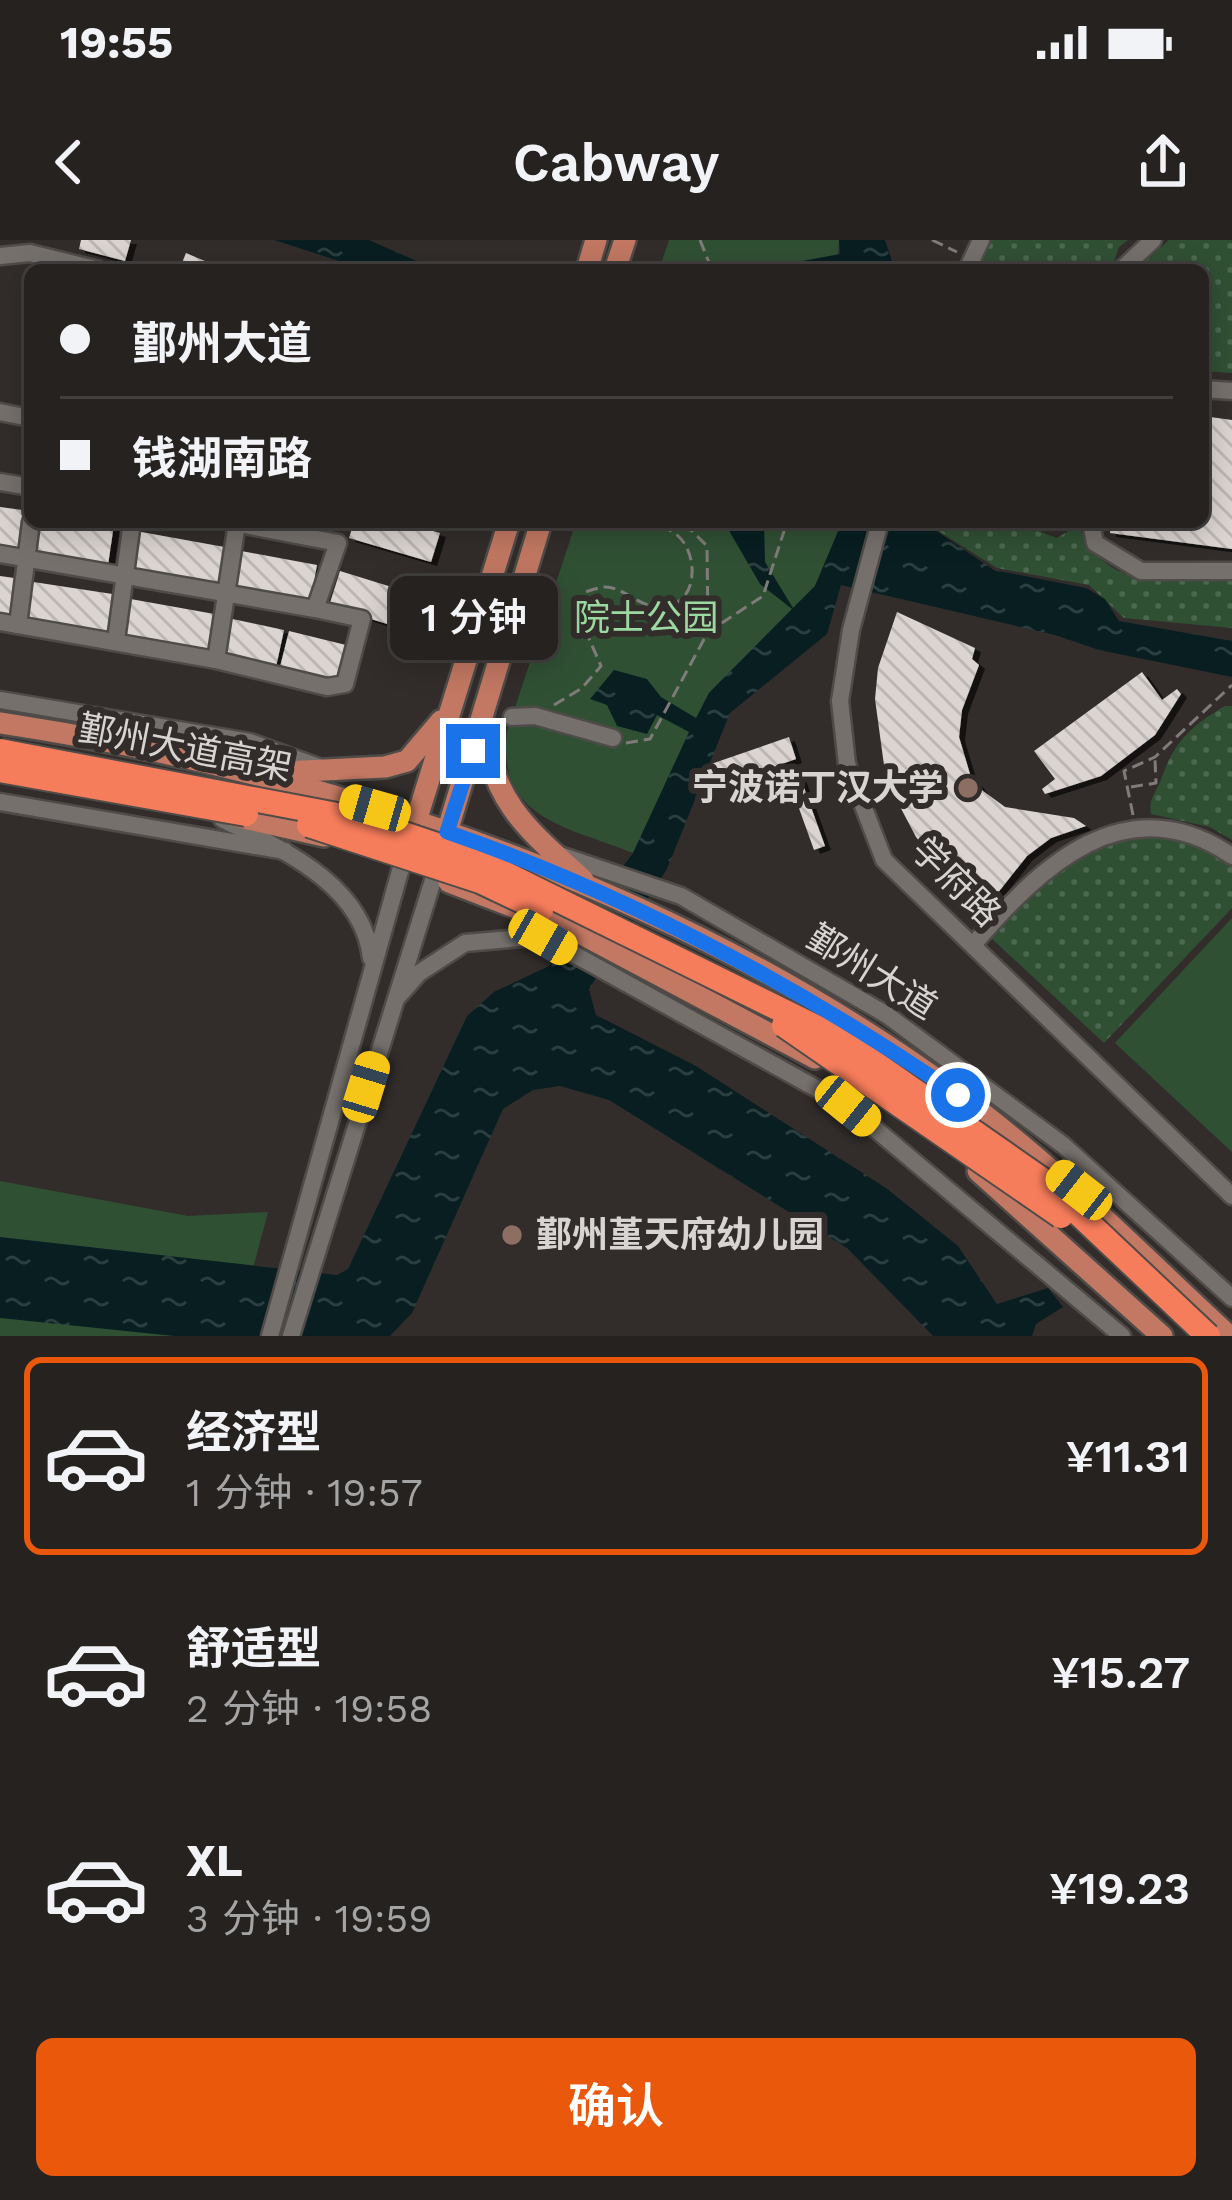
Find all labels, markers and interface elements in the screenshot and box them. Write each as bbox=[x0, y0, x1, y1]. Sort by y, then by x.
text: 19:55 bbox=[60, 16, 173, 69]
icon: back bbox=[36, 129, 102, 195]
icon: share bbox=[1130, 129, 1196, 195]
text: Cabway bbox=[513, 131, 719, 194]
text: 鄞州大道 bbox=[132, 317, 312, 370]
text: 钱湖南路 bbox=[132, 432, 312, 485]
callout: 1 分钟 bbox=[389, 577, 557, 661]
text: 1 分钟 bbox=[421, 595, 527, 640]
park label: 院士公园 bbox=[574, 597, 718, 639]
street label: 鄞州大道高架 bbox=[75, 707, 295, 789]
route end bbox=[446, 724, 500, 778]
place label: 宁波诺丁汉大学 bbox=[692, 767, 944, 809]
marker: 宁波诺丁汉大学 bbox=[955, 775, 981, 801]
car bbox=[335, 781, 415, 835]
street label: 学府路 bbox=[903, 829, 1009, 935]
car bbox=[503, 903, 583, 971]
street label: 鄞州大道 bbox=[800, 916, 944, 1028]
car bbox=[338, 1047, 394, 1127]
route start bbox=[931, 1068, 985, 1122]
car bbox=[809, 1069, 887, 1143]
car bbox=[1040, 1154, 1118, 1226]
place label: 鄞州堇天府幼儿园 bbox=[536, 1214, 824, 1256]
marker: 鄞州堇天府幼儿园 bbox=[499, 1222, 525, 1248]
icon: car bbox=[42, 1402, 150, 1510]
text: 经济型 bbox=[186, 1406, 321, 1459]
text: ¥11.31 bbox=[1065, 1430, 1190, 1483]
text: 1 分钟 · 19:57 bbox=[186, 1470, 423, 1515]
icon: car bbox=[42, 1618, 150, 1726]
text: 舒适型 bbox=[186, 1622, 321, 1675]
text: ¥15.27 bbox=[1051, 1646, 1190, 1699]
text: 2 分钟 · 19:58 bbox=[186, 1686, 432, 1731]
icon: car bbox=[42, 1834, 150, 1942]
text: XL bbox=[186, 1834, 243, 1887]
text: ¥19.23 bbox=[1049, 1862, 1190, 1915]
text: 3 分钟 · 19:59 bbox=[186, 1896, 432, 1941]
button: 确认 bbox=[36, 2038, 1196, 2176]

